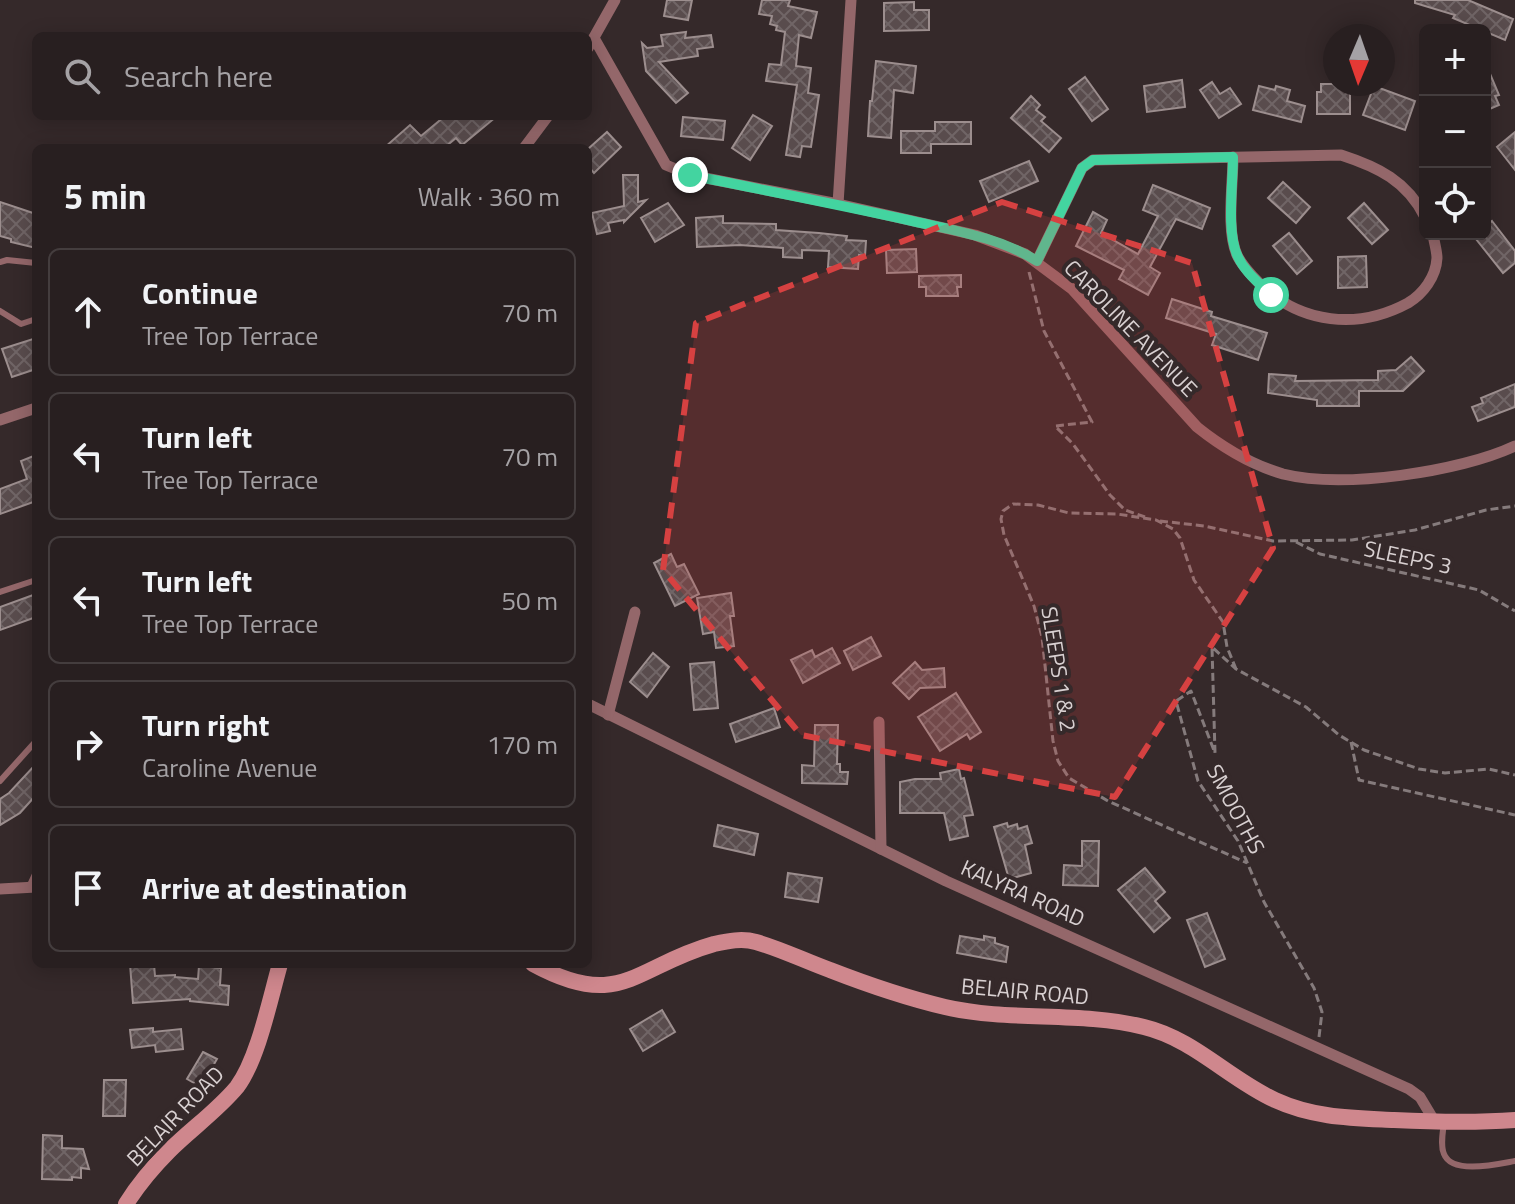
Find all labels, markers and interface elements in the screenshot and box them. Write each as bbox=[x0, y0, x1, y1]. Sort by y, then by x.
north arrow bbox=[1323, 24, 1395, 96]
map controls bbox=[1419, 24, 1491, 240]
button: + bbox=[1419, 24, 1491, 96]
search box bbox=[32, 32, 592, 120]
text: Search here bbox=[124, 53, 273, 99]
icon: search bbox=[60, 54, 104, 98]
button: − bbox=[1419, 96, 1491, 168]
route end bbox=[672, 157, 708, 193]
button: locate bbox=[1419, 168, 1491, 240]
text: 5 min bbox=[64, 170, 147, 222]
text: Walk · 360 m bbox=[418, 177, 560, 216]
street label: CAROLINE AVENUE bbox=[1056, 252, 1206, 404]
text: Continue bbox=[142, 270, 258, 316]
route start bbox=[1253, 277, 1289, 313]
icon: ahead bbox=[66, 290, 110, 334]
text: 70 m bbox=[501, 293, 558, 332]
text: Tree Top Terrace bbox=[142, 316, 318, 355]
text: Turn left bbox=[142, 414, 252, 460]
icon: left bbox=[66, 434, 110, 478]
text: 70 m bbox=[501, 437, 558, 476]
text: Tree Top Terrace bbox=[142, 460, 318, 499]
street label: SLEEPS 3 bbox=[1361, 531, 1455, 583]
text: Turn left bbox=[142, 558, 252, 604]
icon: left bbox=[66, 578, 110, 622]
text: 50 m bbox=[501, 581, 558, 620]
text: Tree Top Terrace bbox=[142, 604, 318, 643]
street label: SLEEPS 1 & 2 bbox=[1032, 604, 1086, 734]
text: Turn right bbox=[142, 702, 270, 748]
icon: right bbox=[66, 722, 110, 766]
text: 170 m bbox=[487, 725, 558, 764]
text: Caroline Avenue bbox=[142, 748, 317, 787]
street label: SMOOTHS bbox=[1198, 758, 1274, 860]
street label: KALYRA ROAD bbox=[956, 851, 1090, 935]
text: Arrive at destination bbox=[142, 865, 407, 911]
icon: arrive bbox=[66, 866, 110, 910]
street label: BELAIR ROAD bbox=[960, 968, 1090, 1014]
street label: BELAIR ROAD bbox=[118, 1058, 232, 1174]

